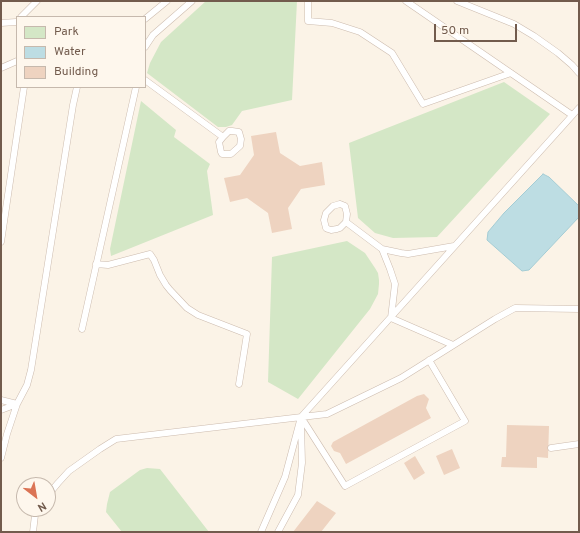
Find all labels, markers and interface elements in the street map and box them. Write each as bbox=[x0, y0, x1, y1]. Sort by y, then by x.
legend bbox=[16, 16, 146, 88]
scale bar bbox=[436, 16, 519, 42]
text: 50 m bbox=[441, 23, 469, 39]
text: Park bbox=[54, 24, 79, 40]
text: Water bbox=[54, 44, 86, 60]
text: Building bbox=[54, 64, 98, 80]
north arrow bbox=[16, 477, 56, 517]
text: N bbox=[35, 498, 49, 514]

